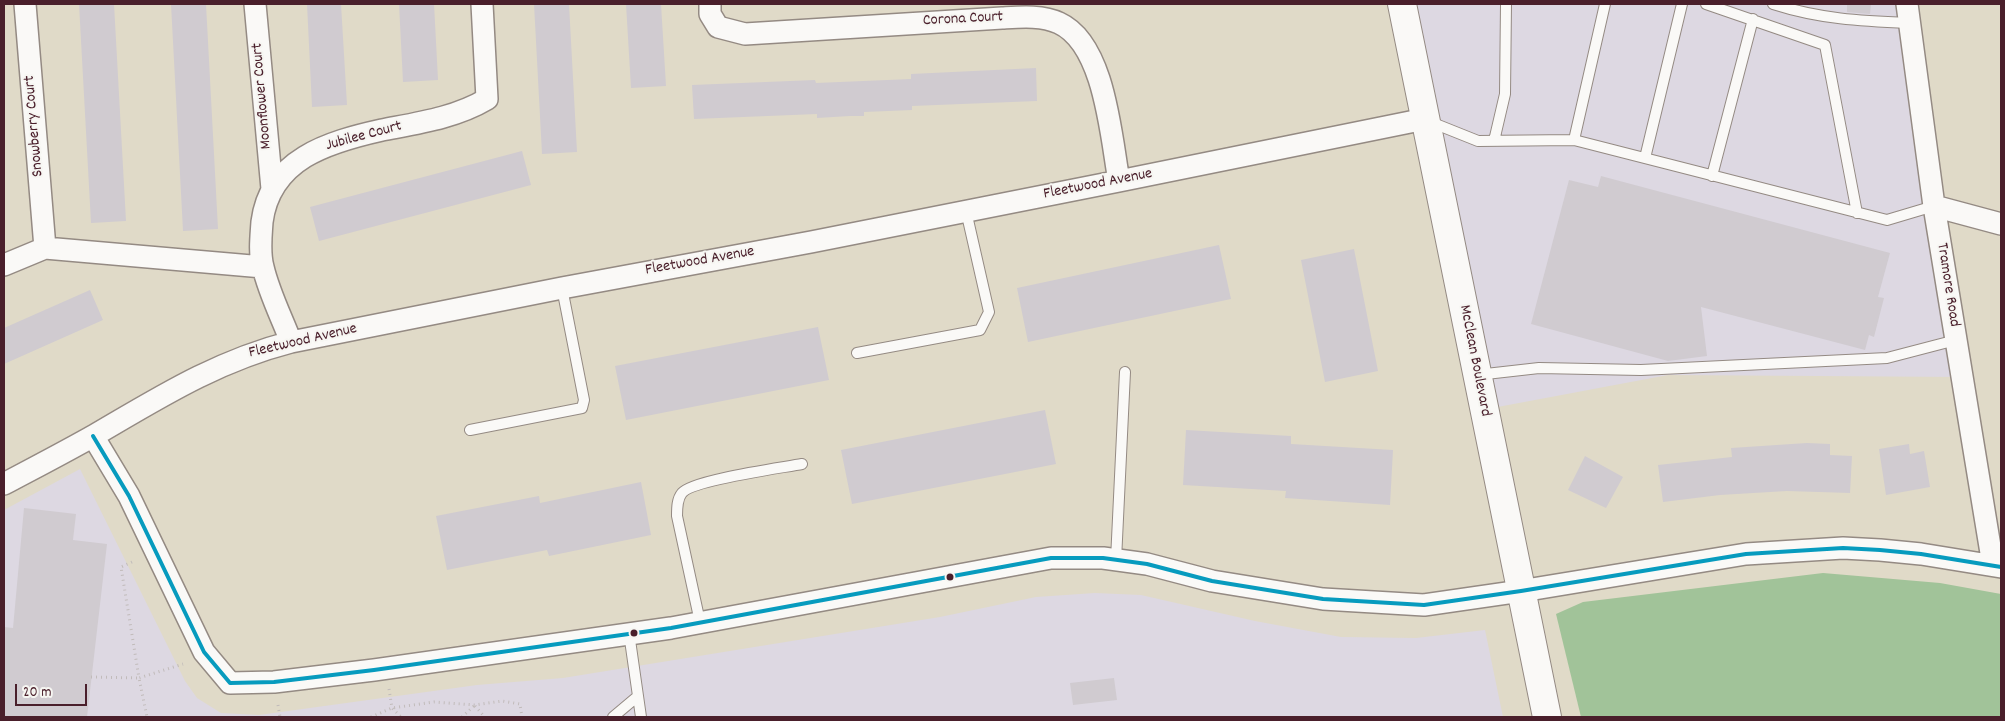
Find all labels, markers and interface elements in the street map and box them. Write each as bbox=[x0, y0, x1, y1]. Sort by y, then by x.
street label: Corona Court bbox=[922, 8, 1004, 32]
street label: Moonflower Court bbox=[249, 42, 277, 150]
street label: Snowberry Court bbox=[21, 75, 49, 177]
street label: Jubilee Court bbox=[324, 118, 404, 156]
street label: Fleetwood Avenue bbox=[1042, 165, 1154, 205]
street label: Tramore Road bbox=[1931, 242, 1963, 328]
street label: Fleetwood Avenue bbox=[644, 243, 756, 281]
street label: McClean Boulevard bbox=[1454, 304, 1494, 418]
street label: Fleetwood Avenue bbox=[247, 320, 359, 364]
unlabelled marker bbox=[945, 572, 955, 582]
unlabelled marker bbox=[629, 628, 639, 638]
scale bar bbox=[18, 674, 90, 706]
text: 20 m bbox=[23, 682, 51, 704]

